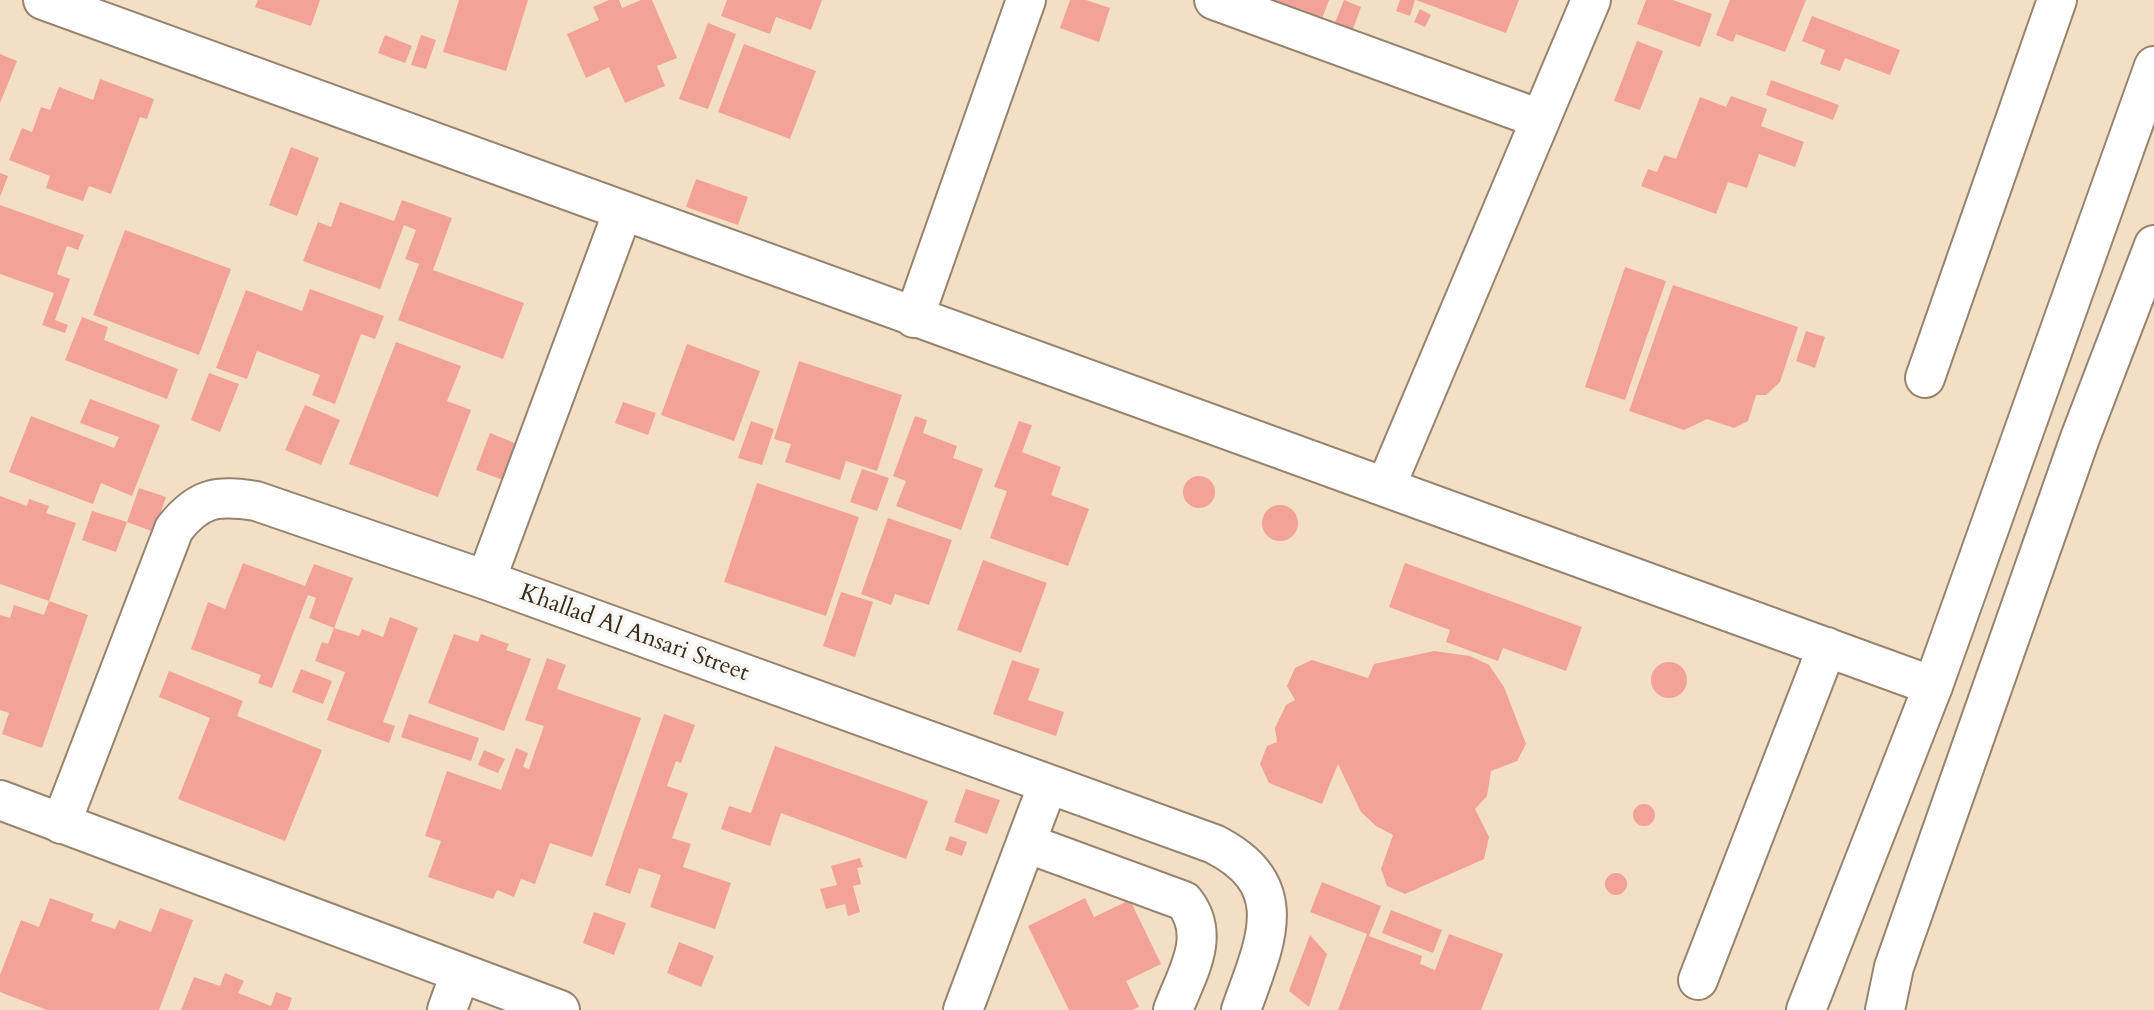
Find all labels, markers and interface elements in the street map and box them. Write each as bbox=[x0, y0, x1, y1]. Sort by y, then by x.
street label: Khallad Al Ansari Street bbox=[516, 579, 752, 689]

